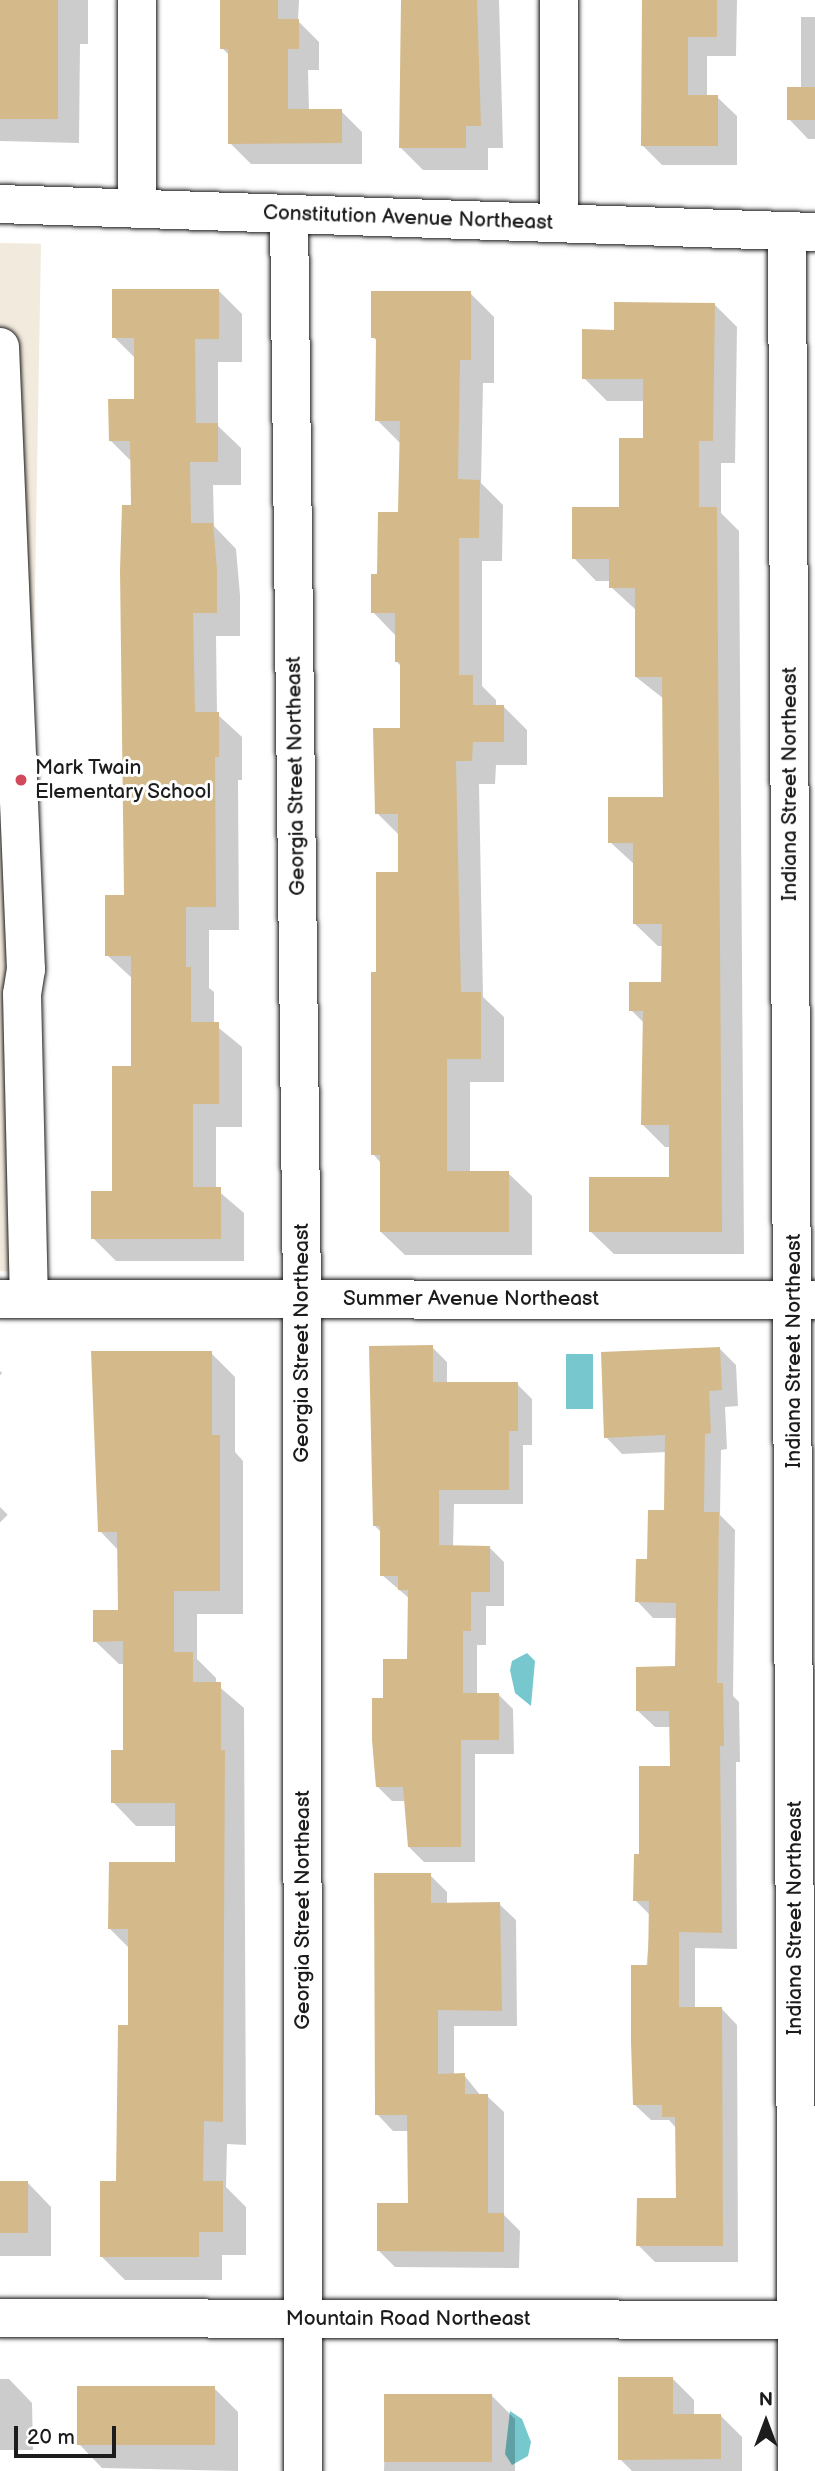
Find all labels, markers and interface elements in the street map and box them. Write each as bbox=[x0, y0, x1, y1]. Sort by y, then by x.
street label: Constitution Avenue Northeast bbox=[263, 200, 553, 236]
street label: Georgia Street Northeast bbox=[281, 656, 311, 896]
street label: Indiana Street Northeast bbox=[777, 667, 803, 901]
place label: Mark Twain Elementary School bbox=[35, 755, 213, 805]
marker: Mark Twain Elementary School bbox=[13, 772, 29, 788]
street label: Georgia Street Northeast bbox=[289, 1223, 315, 1463]
street label: Indiana Street Northeast bbox=[781, 1234, 807, 1468]
street label: Summer Avenue Northeast bbox=[343, 1286, 599, 1312]
street label: Georgia Street Northeast bbox=[290, 1790, 316, 2030]
street label: Indiana Street Northeast bbox=[782, 1801, 808, 2035]
street label: Mountain Road Northeast bbox=[286, 2306, 530, 2332]
north arrow bbox=[731, 2387, 801, 2457]
text: N bbox=[759, 2389, 773, 2412]
scale bar bbox=[18, 2412, 119, 2456]
text: 20 m bbox=[27, 2425, 75, 2450]

